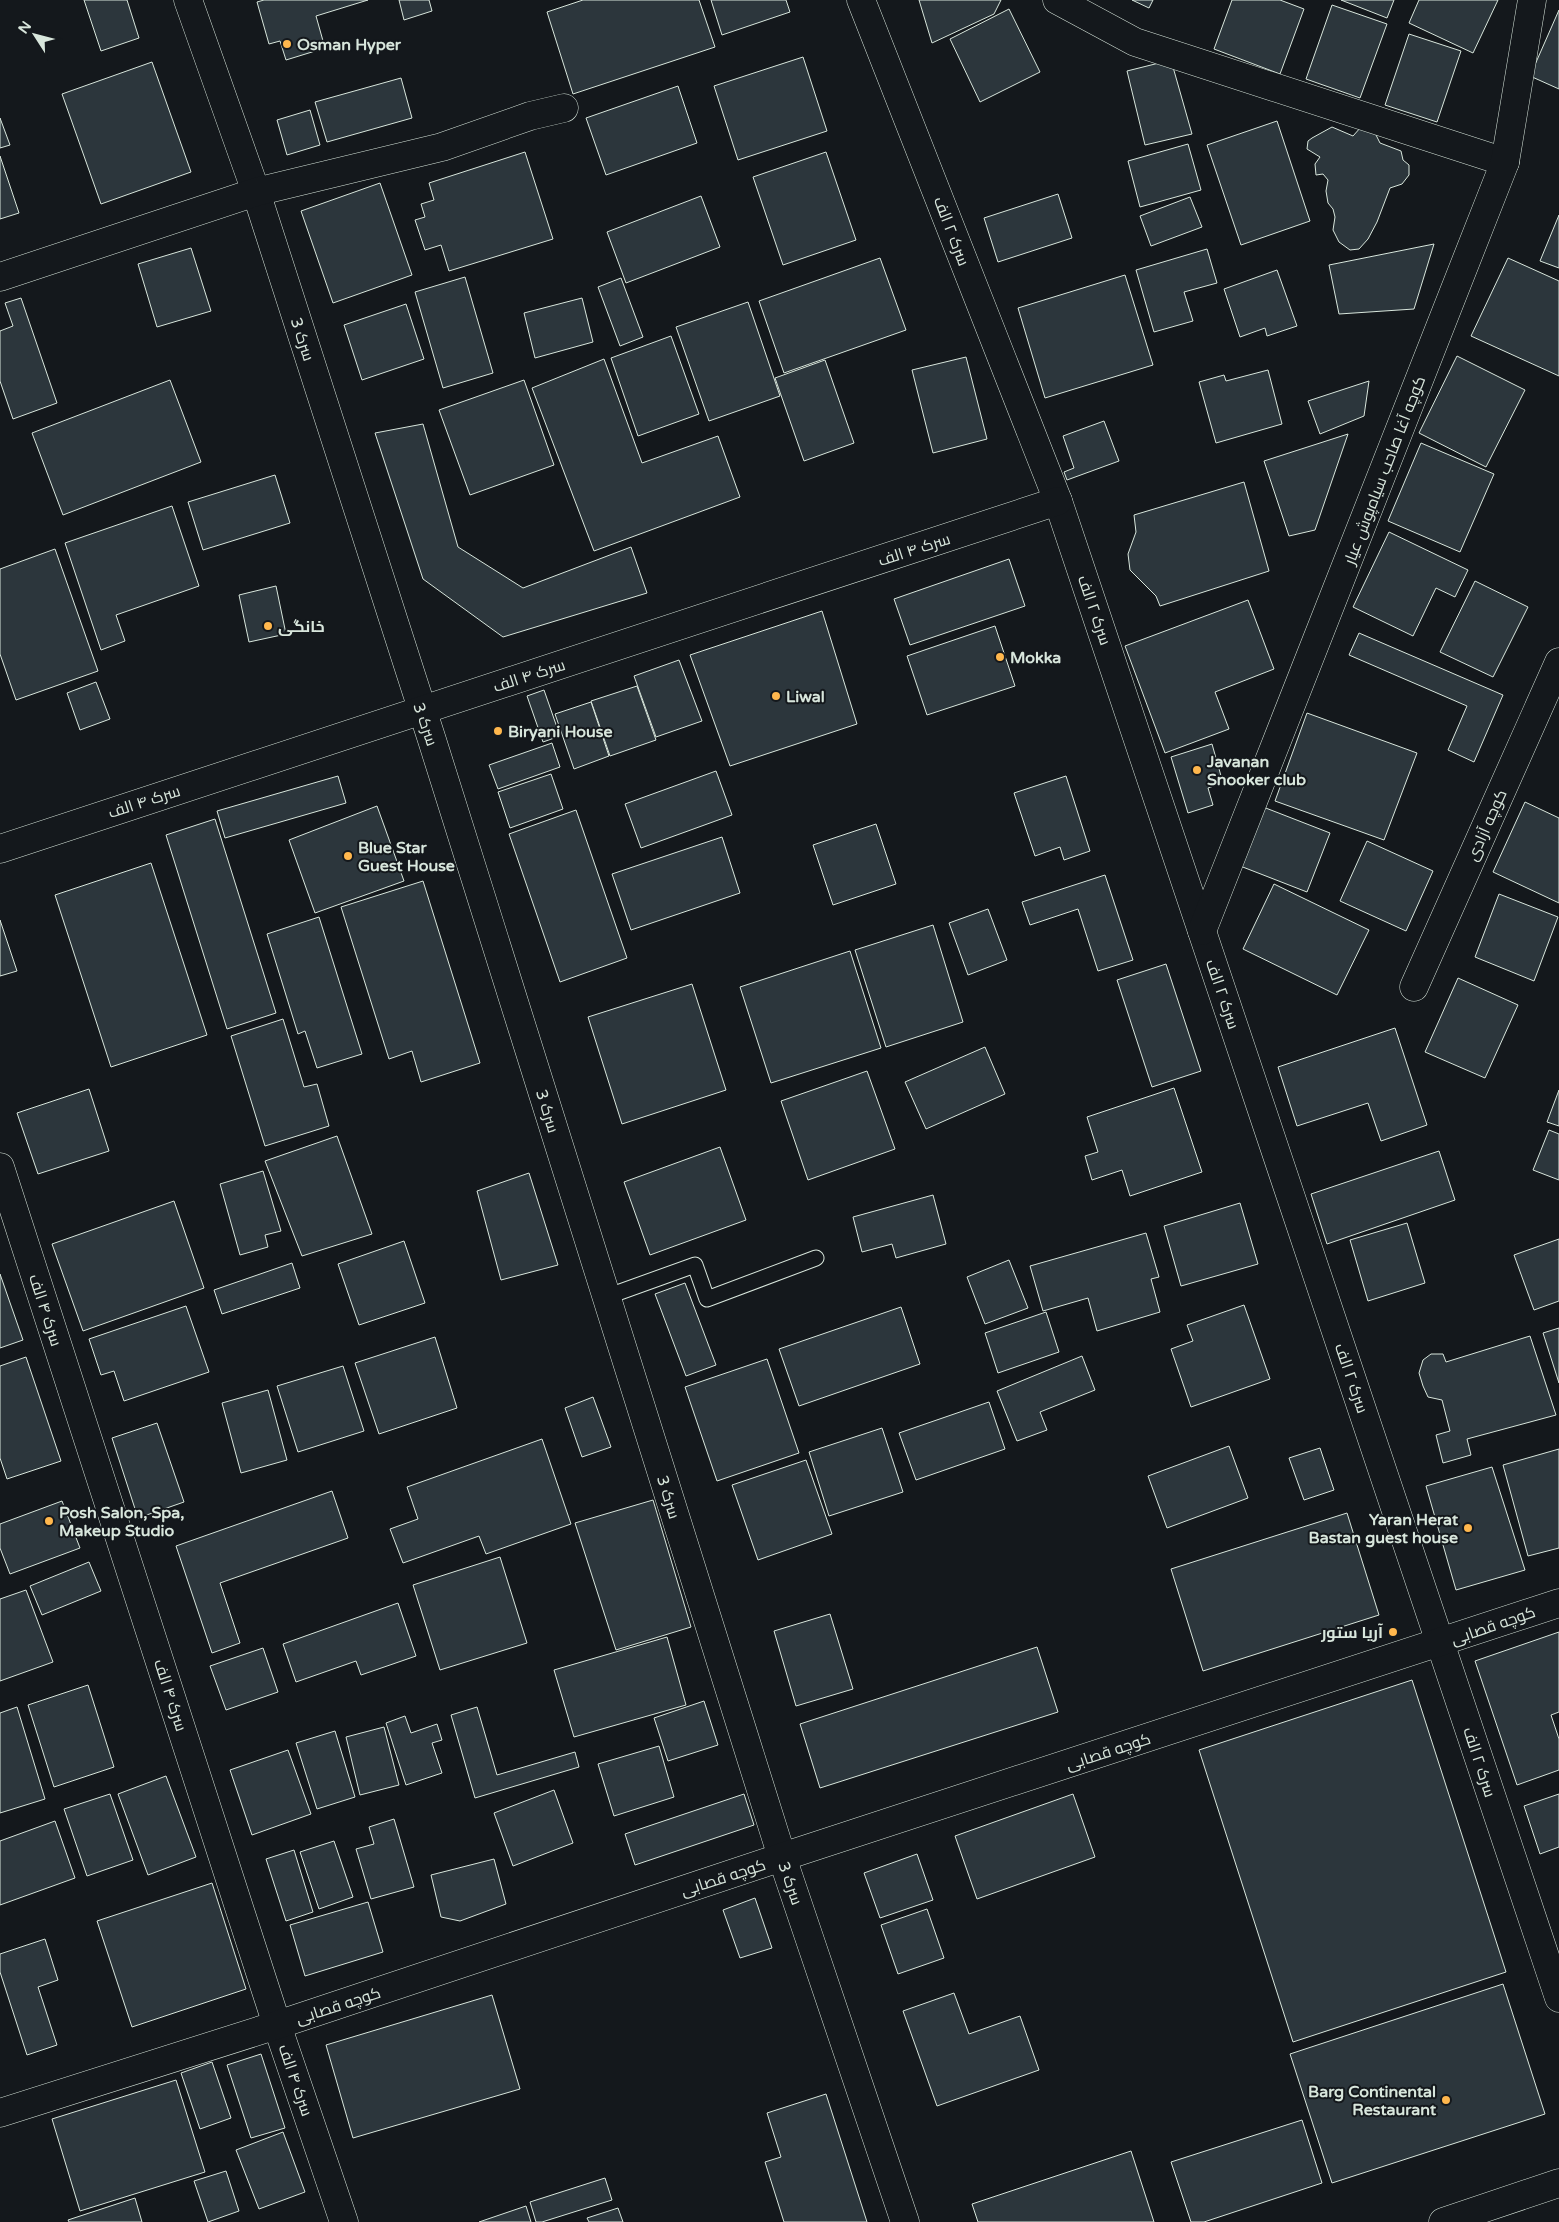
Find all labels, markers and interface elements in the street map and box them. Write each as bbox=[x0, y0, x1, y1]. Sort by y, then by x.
north arrow bbox=[10, 10, 60, 60]
text: N bbox=[15, 18, 35, 37]
place label: Osman Hyper bbox=[297, 35, 402, 55]
marker: Osman Hyper bbox=[281, 38, 293, 50]
street label: سرک ۲ الف bbox=[929, 194, 973, 269]
street label: سرک 3 bbox=[286, 315, 318, 364]
street label: کوچه آغا صاحب سیاه‌پوش عیار bbox=[1339, 373, 1431, 569]
street label: سرک ۴ الف bbox=[876, 529, 953, 571]
street label: سرک ۲ الف bbox=[1073, 573, 1115, 648]
place label: خانگی bbox=[278, 617, 325, 637]
marker: خانگی bbox=[262, 620, 274, 632]
place label: Mokka bbox=[1010, 648, 1061, 668]
marker: Mokka bbox=[994, 651, 1006, 663]
street label: سرک ۴ الف bbox=[491, 655, 568, 697]
place label: Liwal bbox=[786, 687, 825, 707]
marker: Liwal bbox=[770, 690, 782, 702]
street label: سرک 3 bbox=[408, 700, 442, 749]
place label: Biryani House bbox=[508, 722, 613, 742]
marker: Biryani House bbox=[492, 725, 504, 737]
place label: Javanan Snooker club bbox=[1206, 752, 1306, 790]
marker: Javanan Snooker club bbox=[1191, 764, 1203, 776]
street label: سرک ۴ الف bbox=[106, 781, 183, 823]
street label: کوچه آزادی bbox=[1462, 786, 1513, 865]
place label: Blue Star Guest House bbox=[358, 838, 455, 876]
marker: Blue Star Guest House bbox=[342, 850, 354, 862]
street label: سرک ۲ الف bbox=[1201, 957, 1243, 1032]
street label: سرک 3 bbox=[531, 1087, 563, 1136]
street label: سرک ۴ الف bbox=[24, 1272, 66, 1349]
street label: سرک ۲ الف bbox=[1330, 1341, 1372, 1416]
street label: سرک 3 bbox=[652, 1473, 684, 1522]
place label: Posh Salon, Spa, Makeup Studio bbox=[59, 1503, 184, 1541]
place label: Yaran Herat Bastan guest house bbox=[1309, 1510, 1459, 1548]
marker: Posh Salon, Spa, Makeup Studio bbox=[43, 1515, 55, 1527]
marker: Yaran Herat Bastan guest house bbox=[1462, 1522, 1474, 1534]
street label: کوچه قصابی bbox=[1448, 1602, 1539, 1651]
place label: آریا ستور bbox=[1320, 1623, 1383, 1643]
marker: آریا ستور bbox=[1387, 1626, 1399, 1638]
street label: سرک ۴ الف bbox=[149, 1657, 191, 1734]
street label: سرک ۲ الف bbox=[1458, 1725, 1500, 1800]
street label: کوچه قصابی bbox=[1063, 1729, 1154, 1776]
street label: کوچه قصابی bbox=[678, 1855, 769, 1902]
street label: سرک 3 bbox=[773, 1859, 807, 1908]
street label: کوچه قصابی bbox=[293, 1983, 384, 2030]
street label: سرک ۴ الف bbox=[273, 2042, 317, 2119]
place label: Barg Continental Restaurant bbox=[1308, 2082, 1437, 2120]
marker: Barg Continental Restaurant bbox=[1440, 2094, 1452, 2106]

